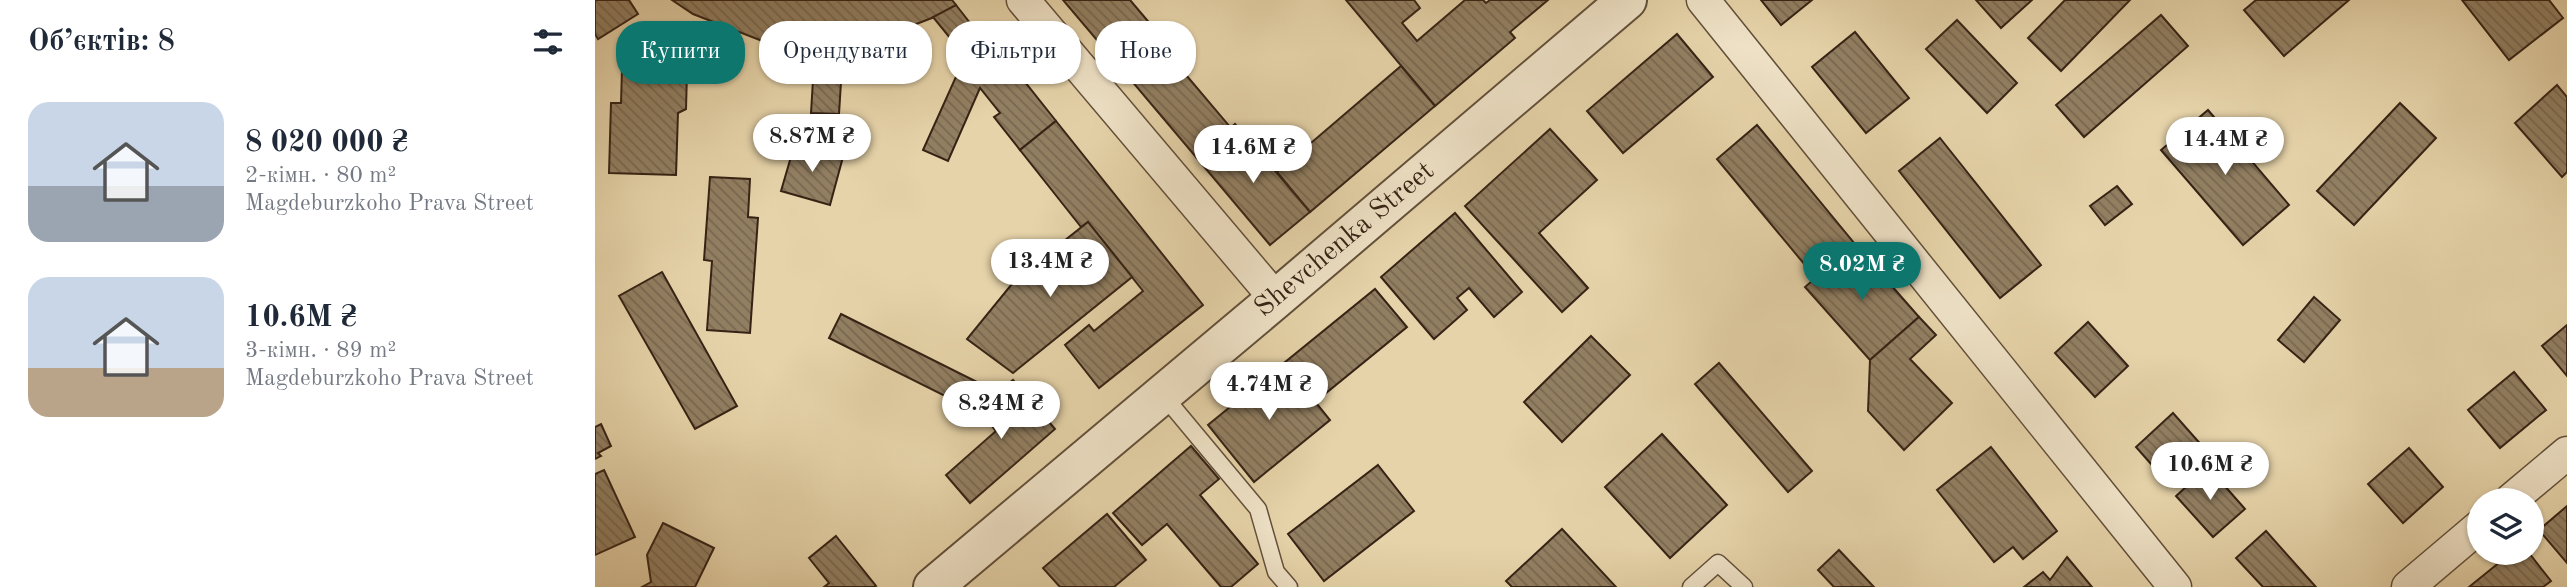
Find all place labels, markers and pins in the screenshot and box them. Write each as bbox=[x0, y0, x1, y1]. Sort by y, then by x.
pin: 8.87M ₴ bbox=[747, 114, 877, 174]
pin: 14.4M ₴ bbox=[2160, 118, 2290, 177]
pin: 14.6M ₴ bbox=[1188, 125, 1318, 185]
pin: 13.4M ₴ bbox=[985, 240, 1115, 299]
pin: 8.02M ₴ bbox=[1797, 243, 1927, 302]
pin: 4.74M ₴ bbox=[1204, 362, 1334, 422]
pin: 8.24M ₴ bbox=[936, 382, 1066, 441]
pin: 10.6M ₴ bbox=[2145, 442, 2275, 502]

